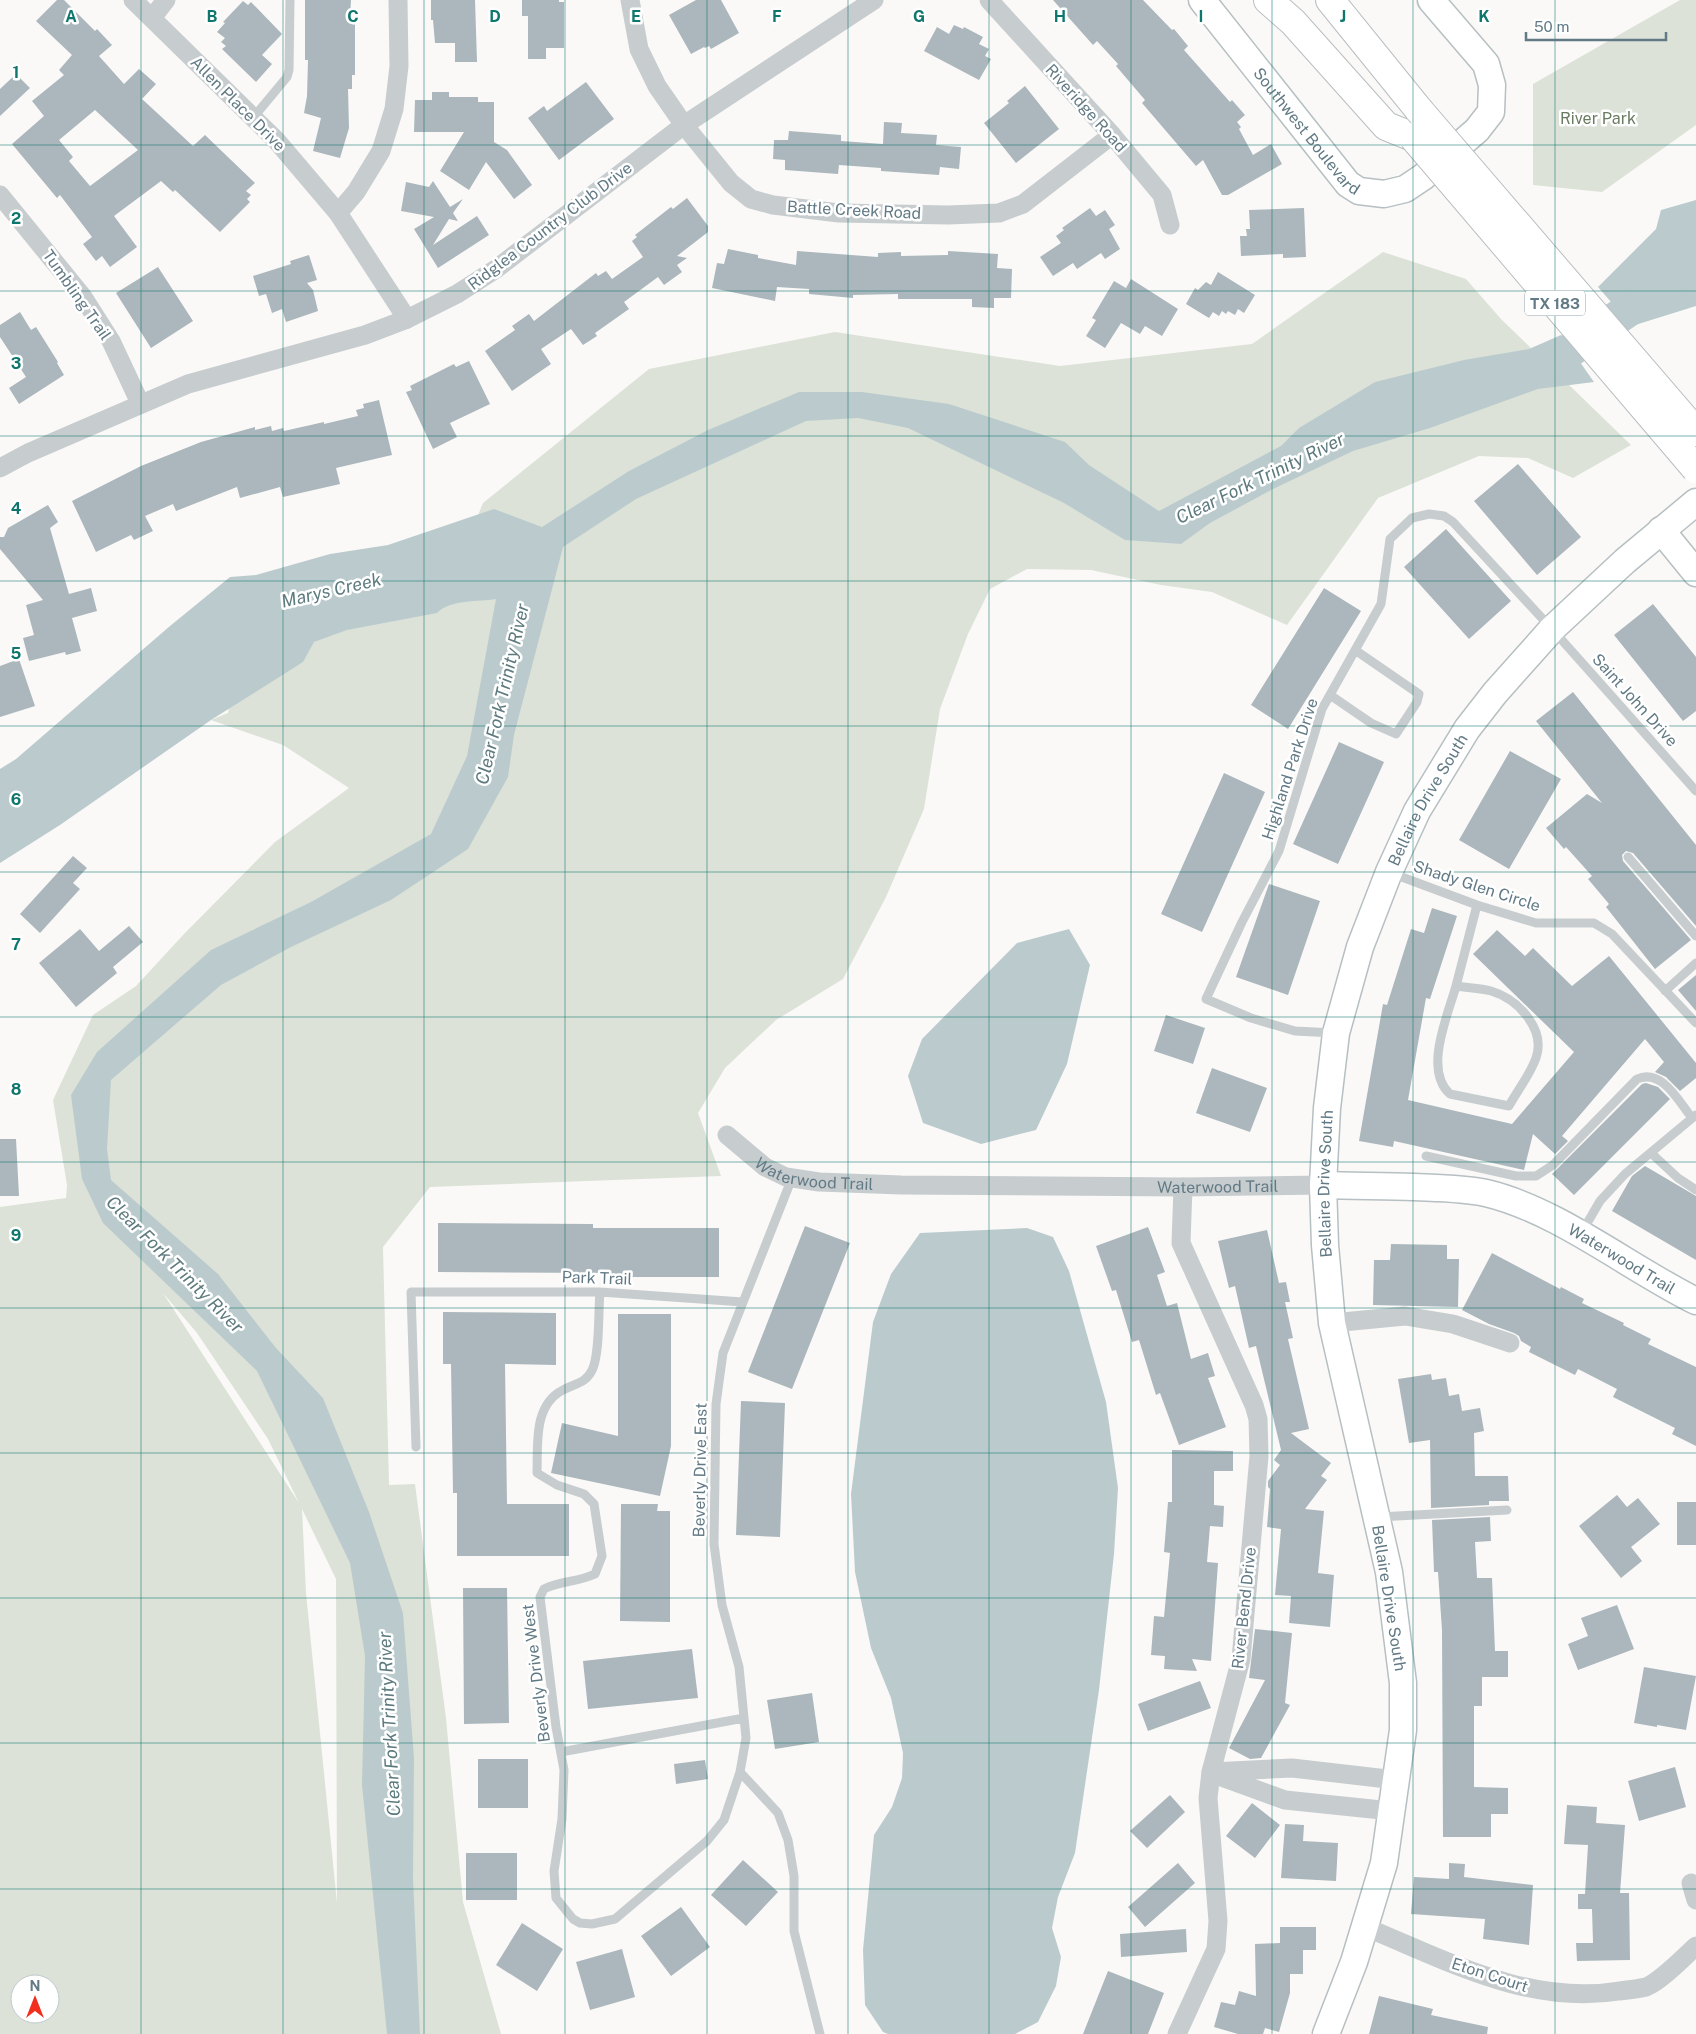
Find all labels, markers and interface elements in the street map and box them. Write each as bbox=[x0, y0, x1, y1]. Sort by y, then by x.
text: A bbox=[65, 7, 77, 26]
text: B bbox=[207, 7, 218, 26]
text: C bbox=[347, 7, 359, 26]
text: D bbox=[489, 7, 501, 26]
text: E bbox=[631, 7, 641, 26]
text: F bbox=[772, 7, 782, 26]
text: G bbox=[913, 7, 925, 26]
text: H bbox=[1054, 7, 1066, 26]
text: I bbox=[1199, 7, 1203, 26]
text: J bbox=[1340, 7, 1346, 26]
text: K bbox=[1478, 7, 1490, 26]
scale bar bbox=[1526, 10, 1666, 42]
text: 50 m bbox=[1534, 18, 1569, 35]
street label: Allen Place Drive bbox=[187, 53, 289, 155]
street label: Riveridge Road bbox=[1042, 60, 1130, 156]
text: 1 bbox=[13, 63, 19, 82]
street label: Southwest Boulevard bbox=[1250, 64, 1364, 199]
park label: River Park bbox=[1560, 109, 1636, 128]
street label: Ridglea Country Club Drive bbox=[464, 158, 636, 294]
street label: Battle Creek Road bbox=[786, 197, 922, 223]
text: 2 bbox=[11, 209, 21, 228]
street label: Tumbling Trail bbox=[39, 246, 115, 344]
road number: TX 183 bbox=[1525, 290, 1585, 316]
text: 3 bbox=[11, 354, 21, 373]
water label: Clear Fork Trinity River bbox=[1172, 428, 1348, 528]
text: 4 bbox=[11, 499, 22, 518]
water label: Marys Creek bbox=[279, 568, 383, 612]
water label: Clear Fork Trinity River bbox=[471, 601, 533, 786]
text: 5 bbox=[11, 644, 22, 663]
street label: Saint John Drive bbox=[1588, 650, 1682, 750]
street label: Highland Park Drive bbox=[1258, 696, 1322, 842]
street label: Bellaire Drive South bbox=[1384, 730, 1471, 869]
text: 6 bbox=[11, 790, 21, 809]
street label: Shady Glen Circle bbox=[1411, 857, 1543, 915]
text: 7 bbox=[11, 935, 21, 954]
text: 8 bbox=[11, 1080, 22, 1099]
street label: Bellaire Drive South bbox=[1313, 1109, 1336, 1258]
street label: Waterwood Trail bbox=[751, 1153, 874, 1193]
street label: Waterwood Trail bbox=[1157, 1176, 1279, 1197]
water label: Clear Fork Trinity River bbox=[102, 1191, 248, 1337]
street label: Waterwood Trail bbox=[1565, 1219, 1679, 1298]
text: 9 bbox=[11, 1226, 21, 1245]
street label: Park Trail bbox=[561, 1267, 633, 1289]
street label: Beverly Drive East bbox=[689, 1403, 711, 1537]
street label: Bellaire Drive South bbox=[1368, 1524, 1410, 1672]
street label: River Bend Drive bbox=[1228, 1546, 1260, 1670]
street label: Beverly Drive West bbox=[518, 1603, 554, 1743]
water label: Clear Fork Trinity River bbox=[374, 1631, 404, 1817]
street label: Eton Court bbox=[1449, 1954, 1531, 1996]
north arrow bbox=[10, 1974, 60, 2024]
text: N bbox=[30, 1978, 40, 1994]

